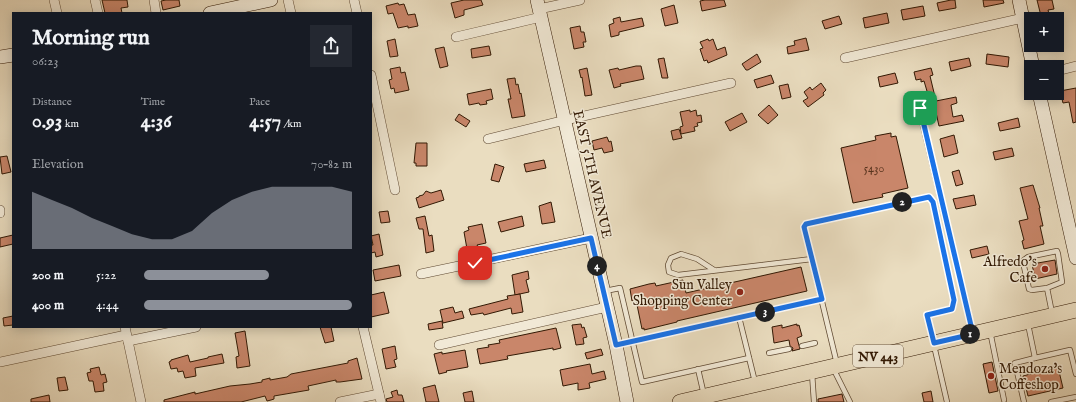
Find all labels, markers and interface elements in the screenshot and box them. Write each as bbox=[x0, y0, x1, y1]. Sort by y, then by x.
map controls bbox=[1024, 12, 1064, 100]
button: + bbox=[1024, 12, 1064, 52]
text: Morning run bbox=[32, 24, 150, 52]
button: share bbox=[310, 25, 352, 67]
text: 06:23 bbox=[32, 53, 58, 70]
button: − bbox=[1024, 60, 1064, 100]
pin bbox=[903, 91, 937, 125]
text: Distance bbox=[32, 95, 72, 109]
text: Time bbox=[141, 95, 165, 109]
text: Pace bbox=[249, 95, 270, 109]
icon: arrive bbox=[909, 97, 931, 119]
street label: EAST 5TH AVENUE bbox=[568, 108, 616, 241]
text: 0.93 bbox=[32, 109, 62, 134]
text: 4:36 bbox=[141, 109, 172, 134]
text: 4:57 bbox=[249, 109, 281, 134]
text: km bbox=[62, 117, 79, 131]
text: /km bbox=[281, 117, 302, 131]
text: Elevation bbox=[32, 156, 84, 173]
text: 70–82 m bbox=[311, 156, 352, 173]
house number: 5430 bbox=[864, 161, 884, 176]
pin: 2 bbox=[892, 192, 912, 212]
text: 2 bbox=[899, 195, 905, 209]
pin bbox=[458, 246, 492, 280]
icon: check bbox=[464, 252, 486, 274]
place label: Alfredo's Cafe bbox=[982, 253, 1038, 287]
pin: 4 bbox=[587, 256, 607, 276]
text: 4 bbox=[594, 259, 600, 273]
marker: Alfredo's Cafe bbox=[1040, 264, 1050, 274]
text: 200 m bbox=[32, 267, 64, 284]
text: 5:22 bbox=[96, 267, 116, 284]
place label: Sun Valley Shopping Center bbox=[633, 276, 732, 310]
marker: Sun Valley Shopping Center bbox=[735, 287, 745, 297]
text: 400 m bbox=[32, 297, 64, 314]
text: 4:44 bbox=[96, 297, 119, 314]
pin: 3 bbox=[755, 302, 775, 322]
text: 3 bbox=[763, 305, 767, 319]
pin: 1 bbox=[960, 324, 980, 344]
text: 1 bbox=[968, 327, 972, 341]
road number: NV 443 bbox=[853, 345, 903, 367]
place label: Mendoza's Coffeshop bbox=[999, 360, 1062, 394]
marker: Mendoza's Coffeshop bbox=[986, 371, 996, 381]

